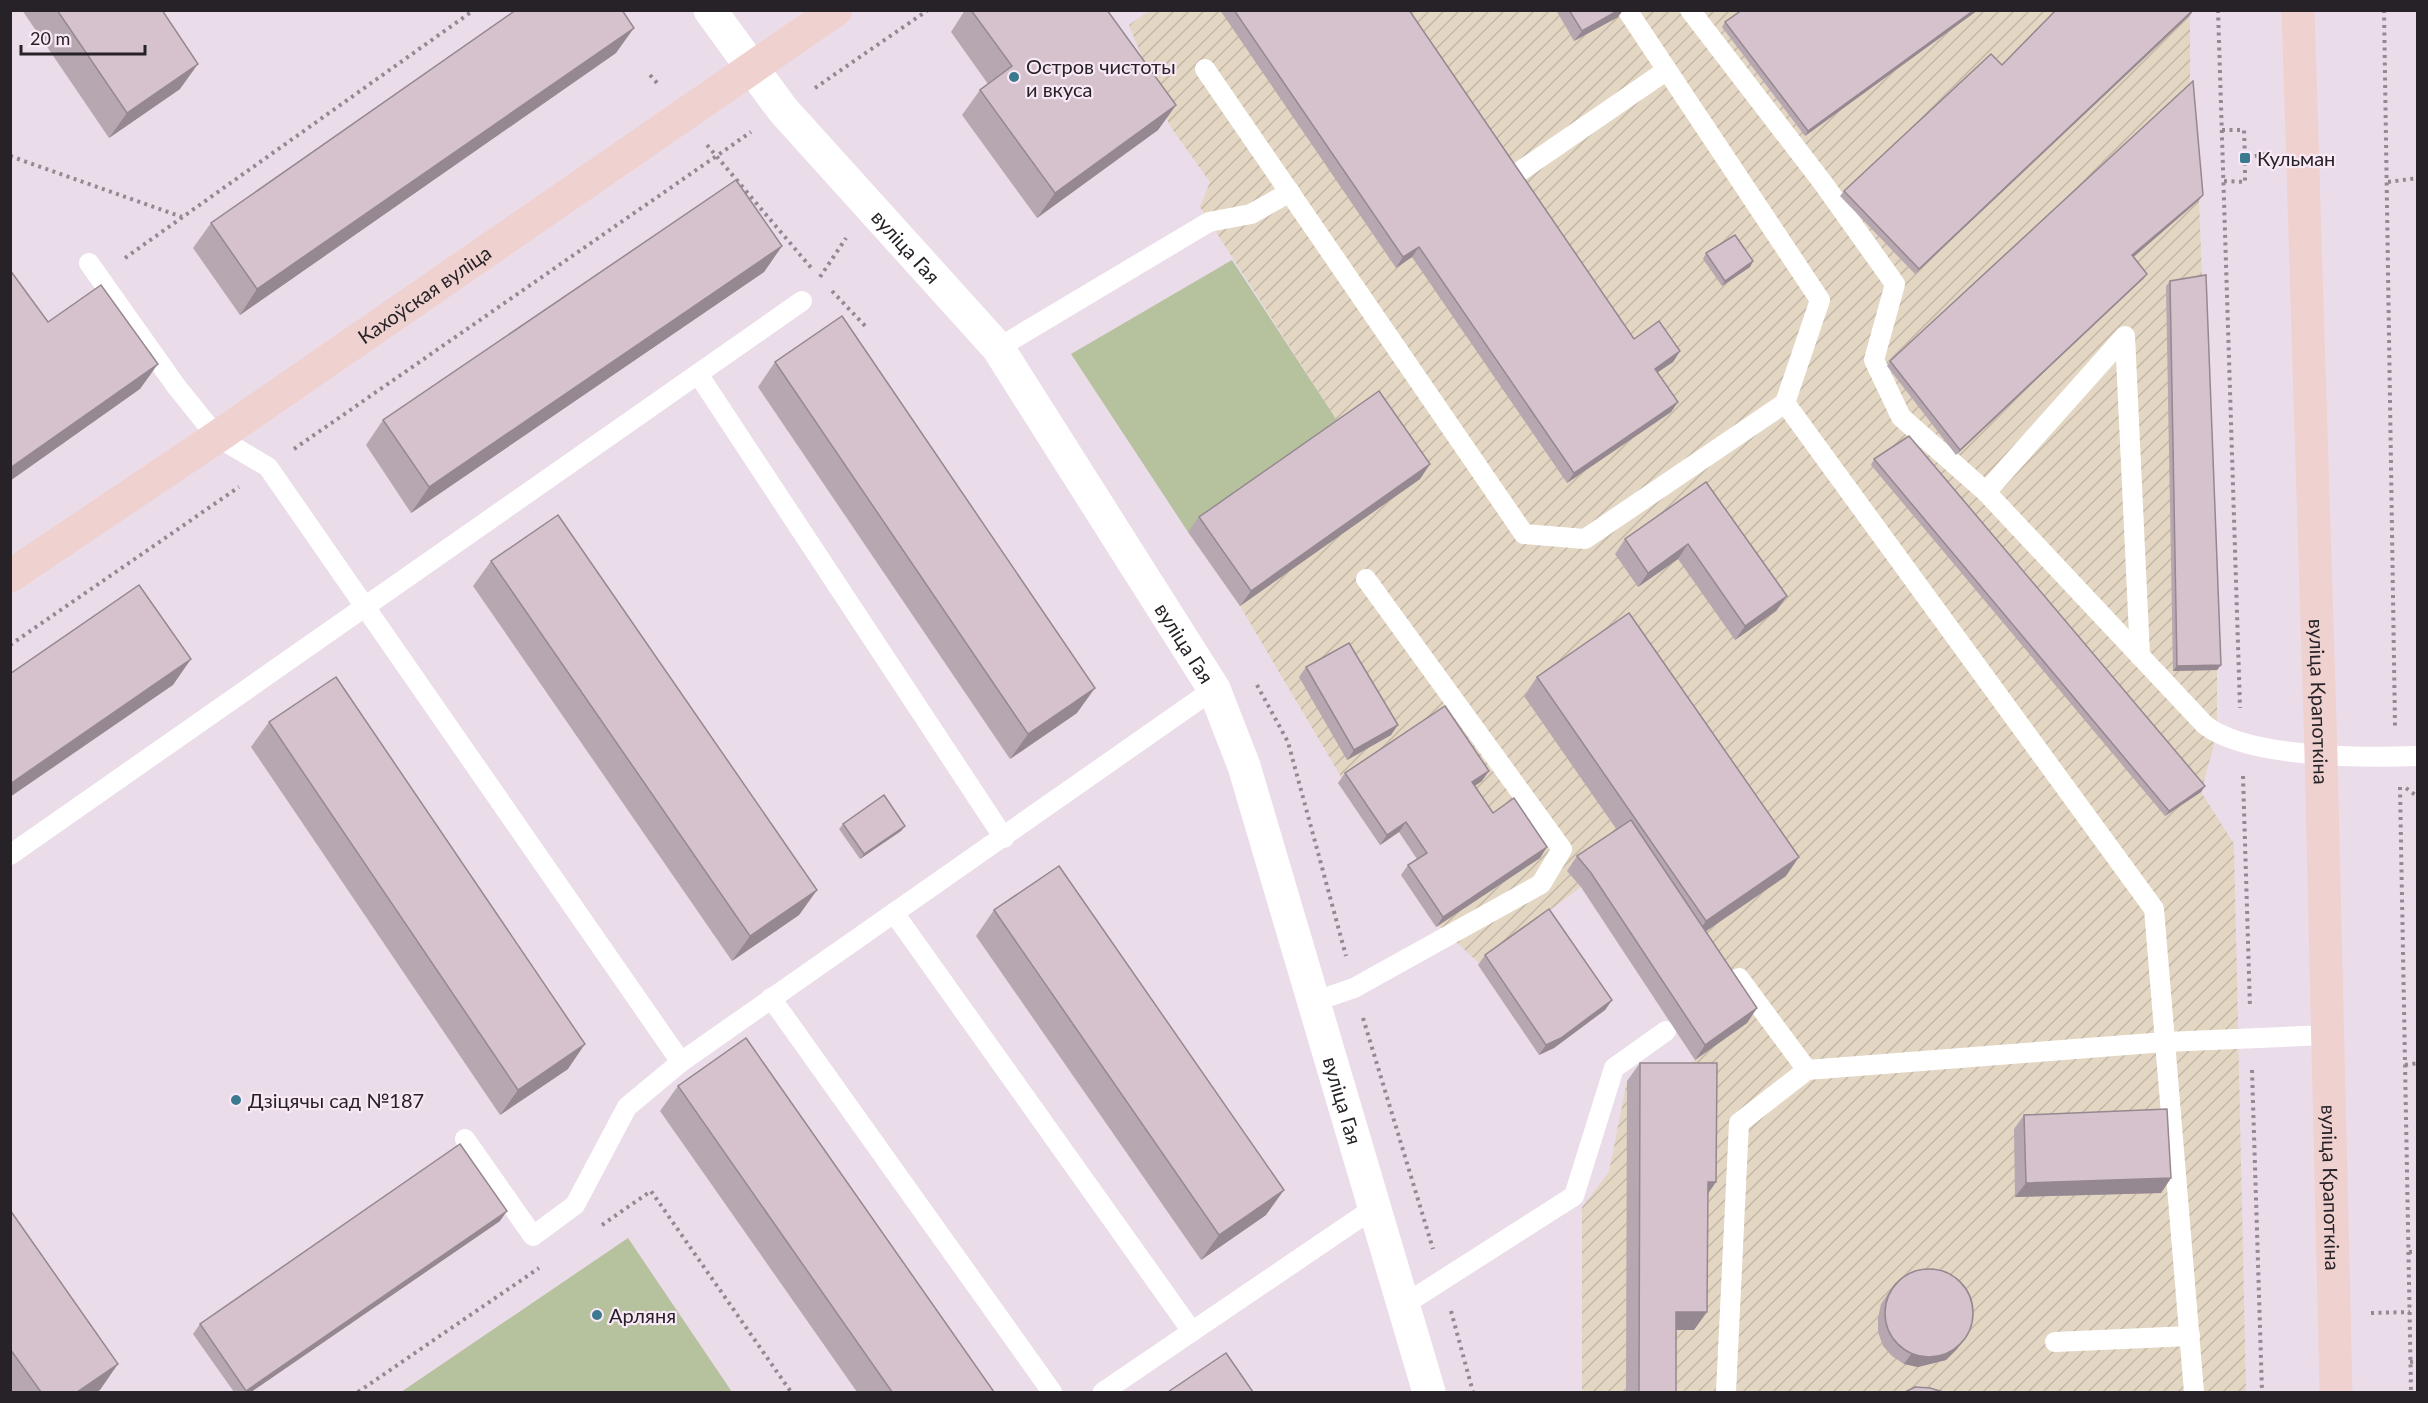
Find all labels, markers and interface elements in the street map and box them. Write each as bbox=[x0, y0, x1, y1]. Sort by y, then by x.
scale bar bbox=[21, 18, 146, 56]
text: 20 m bbox=[30, 27, 70, 49]
place label: Остров чистоты и вкуса bbox=[1026, 54, 1176, 101]
marker: Остров чистоты и вкуса bbox=[1007, 70, 1021, 84]
place label: Кульман bbox=[2257, 146, 2335, 170]
marker: Кульман bbox=[2238, 151, 2252, 165]
street label: вуліца Гая bbox=[867, 205, 945, 288]
street label: Кахоўская вуліца bbox=[353, 240, 495, 348]
street label: вуліца Гая bbox=[1150, 598, 1219, 687]
street label: вуліца Крапоткіна bbox=[2305, 618, 2334, 785]
street label: вуліца Гая bbox=[1319, 1054, 1367, 1147]
place label: Дзіцячы сад №187 bbox=[248, 1088, 424, 1112]
marker: Дзіцячы сад №187 bbox=[229, 1093, 243, 1107]
street label: вуліца Крапоткіна bbox=[2317, 1104, 2345, 1271]
place label: Арляня bbox=[609, 1303, 676, 1327]
marker: Арляня bbox=[590, 1308, 604, 1322]

